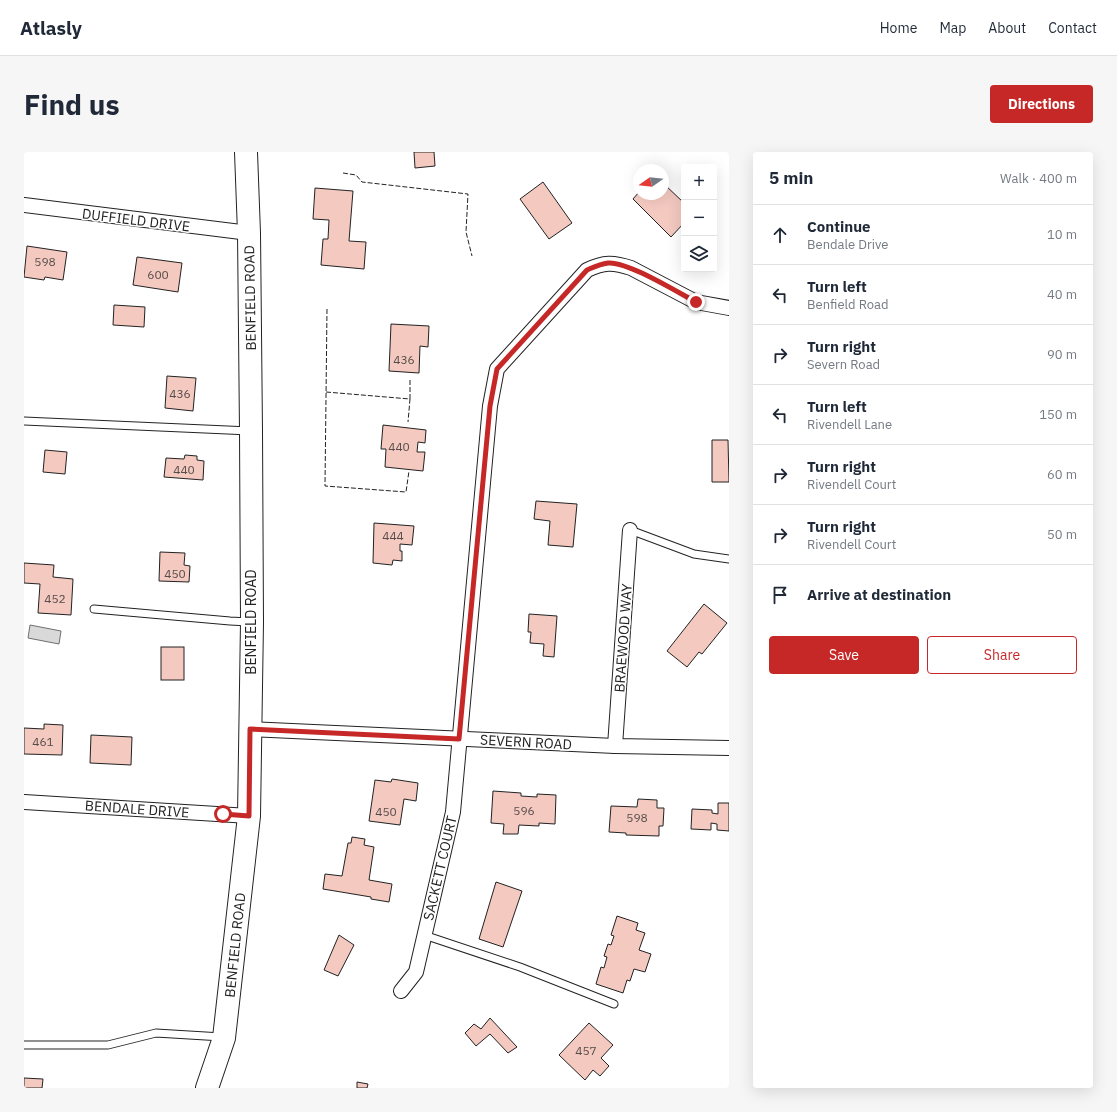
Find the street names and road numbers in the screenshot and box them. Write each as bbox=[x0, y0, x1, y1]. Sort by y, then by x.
street label: DUFFIELD DRIVE bbox=[81, 204, 191, 236]
street label: BENFIELD ROAD bbox=[240, 245, 260, 351]
street label: BENFIELD ROAD bbox=[242, 569, 260, 675]
street label: BRAEWOOD WAY bbox=[610, 582, 636, 693]
street label: SEVERN ROAD bbox=[480, 731, 572, 753]
street label: BENDALE DRIVE bbox=[84, 796, 190, 822]
street label: SACKETT COURT bbox=[419, 814, 461, 922]
street label: BENFIELD ROAD bbox=[221, 892, 249, 998]

